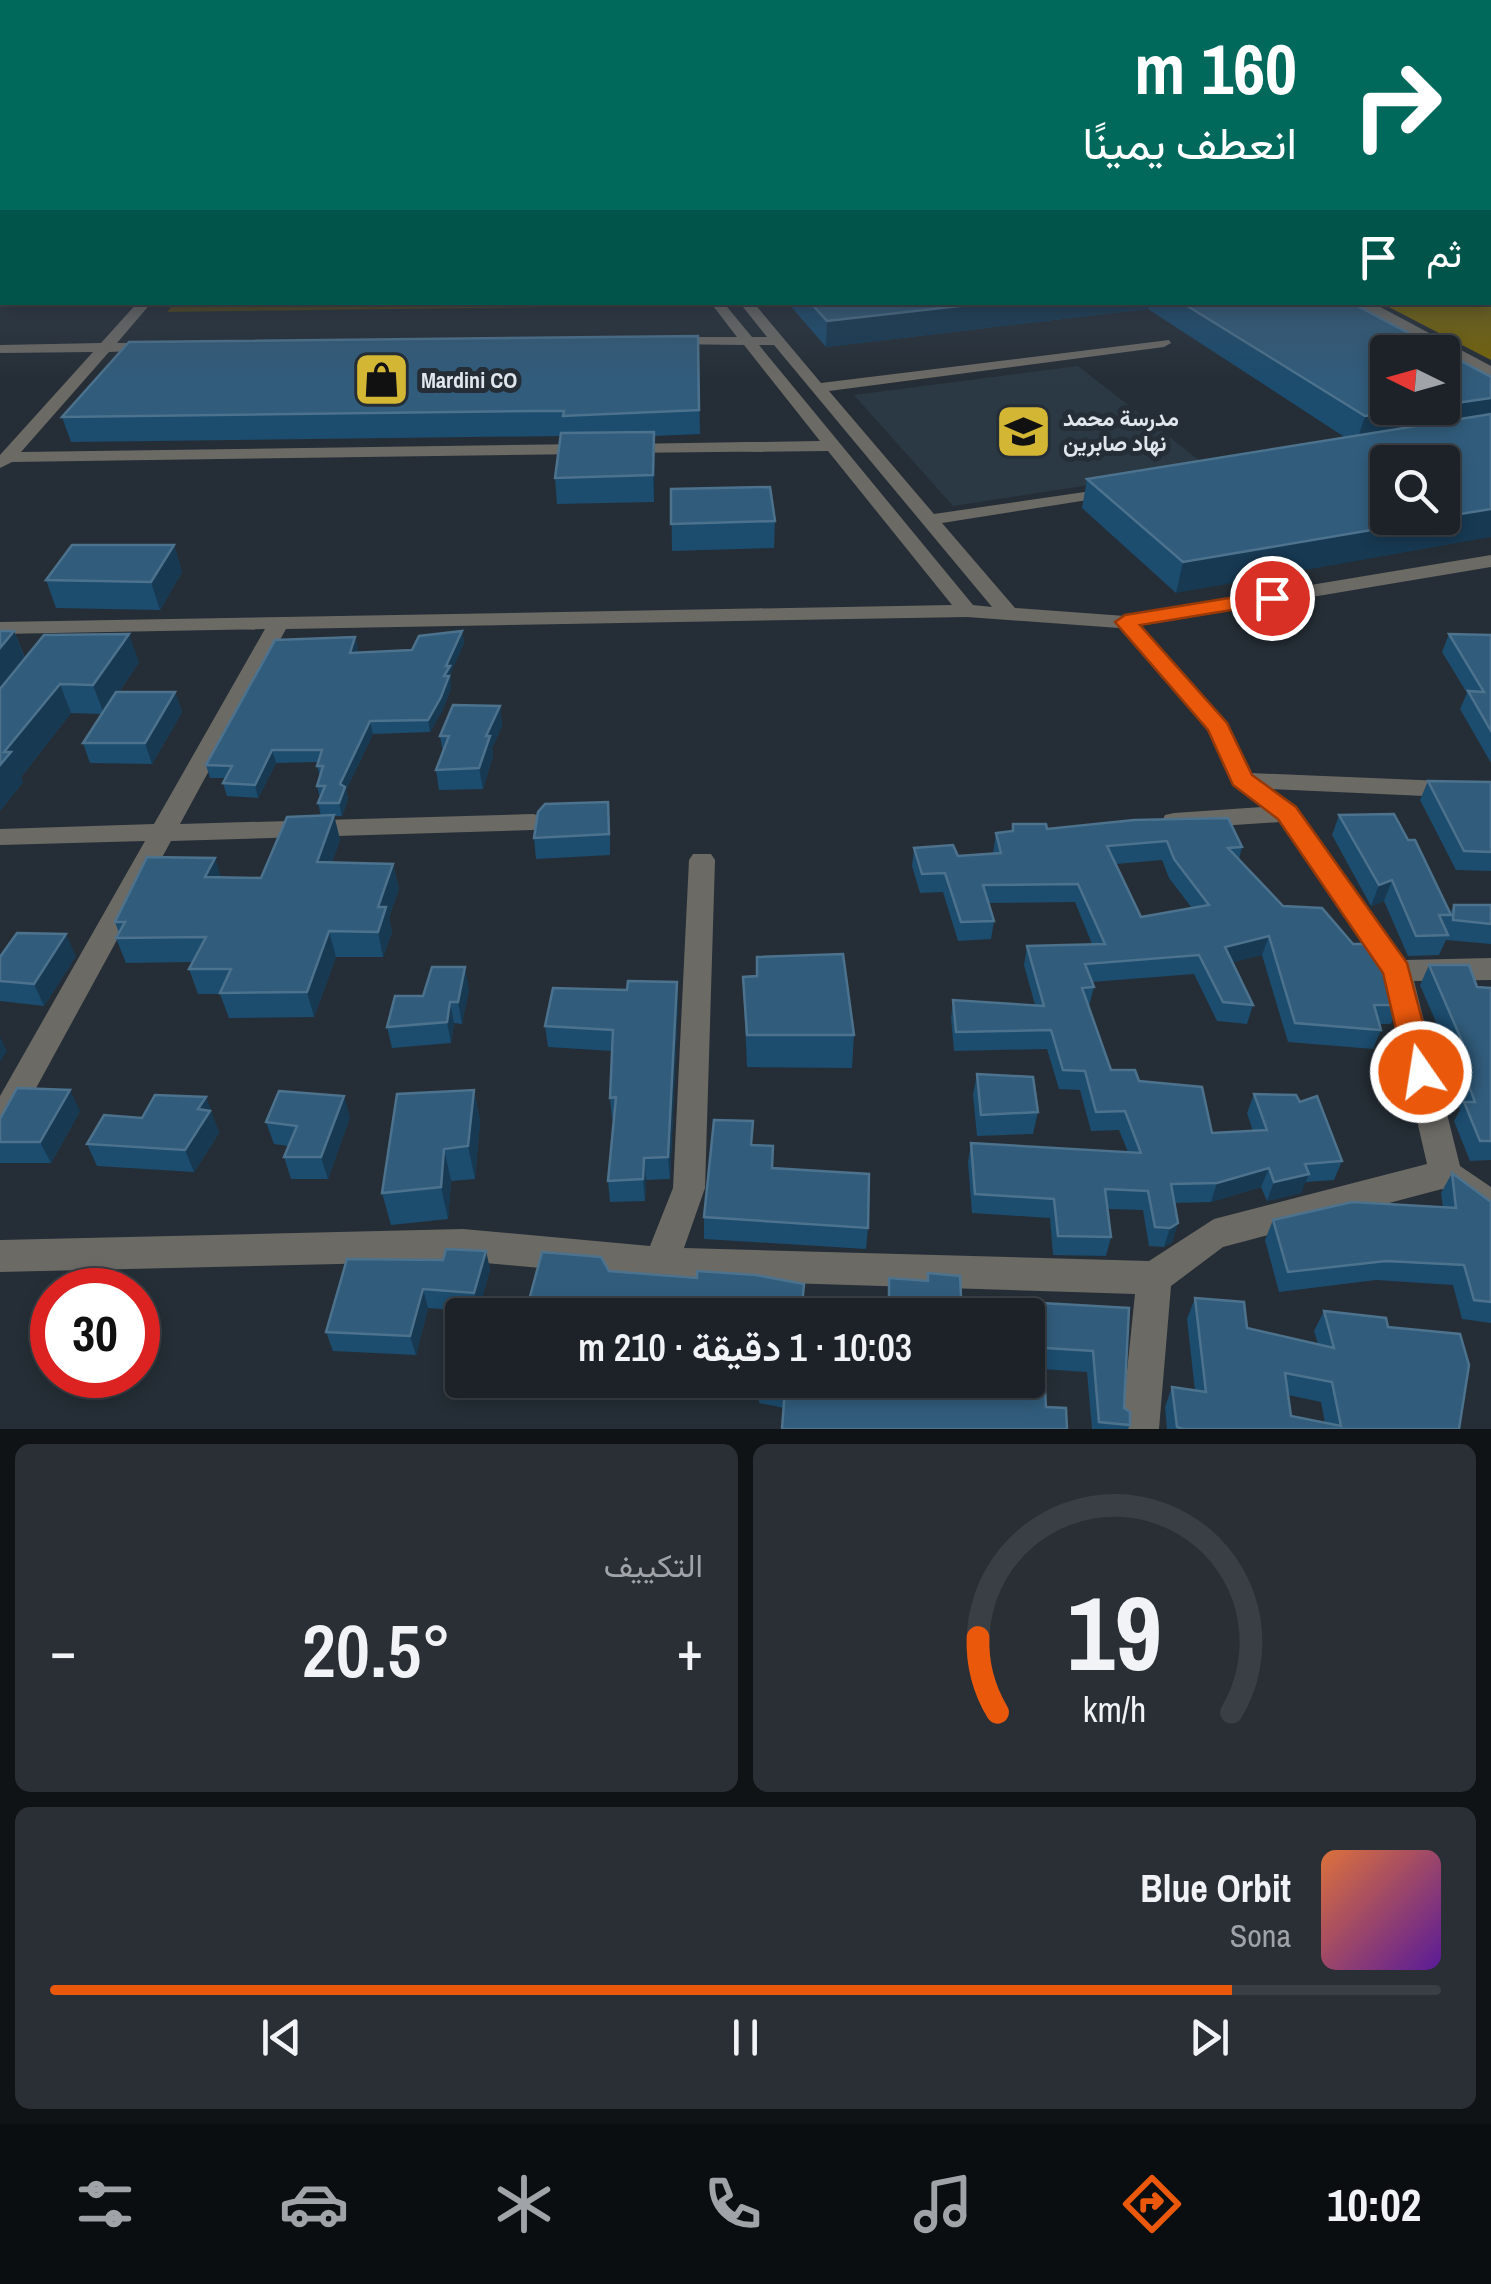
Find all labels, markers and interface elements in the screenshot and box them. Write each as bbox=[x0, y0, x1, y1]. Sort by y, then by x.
text: 160 m bbox=[1134, 22, 1297, 116]
icon: right bbox=[1332, 40, 1462, 170]
text: انعطف يمينًا bbox=[1082, 112, 1297, 173]
text: ثم bbox=[1426, 228, 1462, 279]
icon: arrive bbox=[1351, 230, 1406, 285]
north arrow bbox=[1370, 335, 1460, 425]
map controls bbox=[1370, 335, 1460, 535]
shop icon: Mardini CO bbox=[352, 350, 412, 410]
place label: Mardini CO bbox=[421, 365, 517, 395]
school or university icon: مدرسة محمد نهاد صابرين bbox=[994, 401, 1054, 461]
place label: مدرسة محمد نهاد صابرين bbox=[1063, 403, 1179, 458]
button: search bbox=[1370, 445, 1460, 535]
pin bbox=[1230, 556, 1315, 641]
icon: arrive bbox=[1245, 571, 1300, 626]
position arrow bbox=[1369, 1020, 1473, 1124]
speed limit sign: 30 bbox=[30, 1268, 160, 1398]
text: 10:03 · 1 دقيقة · 210 m bbox=[578, 1322, 912, 1373]
text: التكييف bbox=[604, 1544, 703, 1587]
text: 19 bbox=[1067, 1562, 1162, 1702]
text: 20.5° bbox=[302, 1599, 451, 1700]
text: − bbox=[50, 1613, 76, 1687]
text: + bbox=[677, 1613, 703, 1687]
text: km/h bbox=[1083, 1685, 1146, 1733]
text: Blue Orbit bbox=[1140, 1863, 1291, 1914]
text: Sona bbox=[1230, 1914, 1291, 1957]
icon: previous bbox=[254, 2010, 309, 2065]
icon: pause bbox=[718, 2010, 773, 2065]
icon: next bbox=[1182, 2010, 1237, 2065]
icon: filters bbox=[70, 2169, 140, 2239]
icon: car bbox=[279, 2169, 349, 2239]
icon: climate bbox=[489, 2169, 559, 2239]
icon: phone bbox=[698, 2169, 768, 2239]
icon: music bbox=[908, 2169, 978, 2239]
icon: directions bbox=[1117, 2169, 1187, 2239]
text: 10:02 bbox=[1327, 2174, 1421, 2235]

